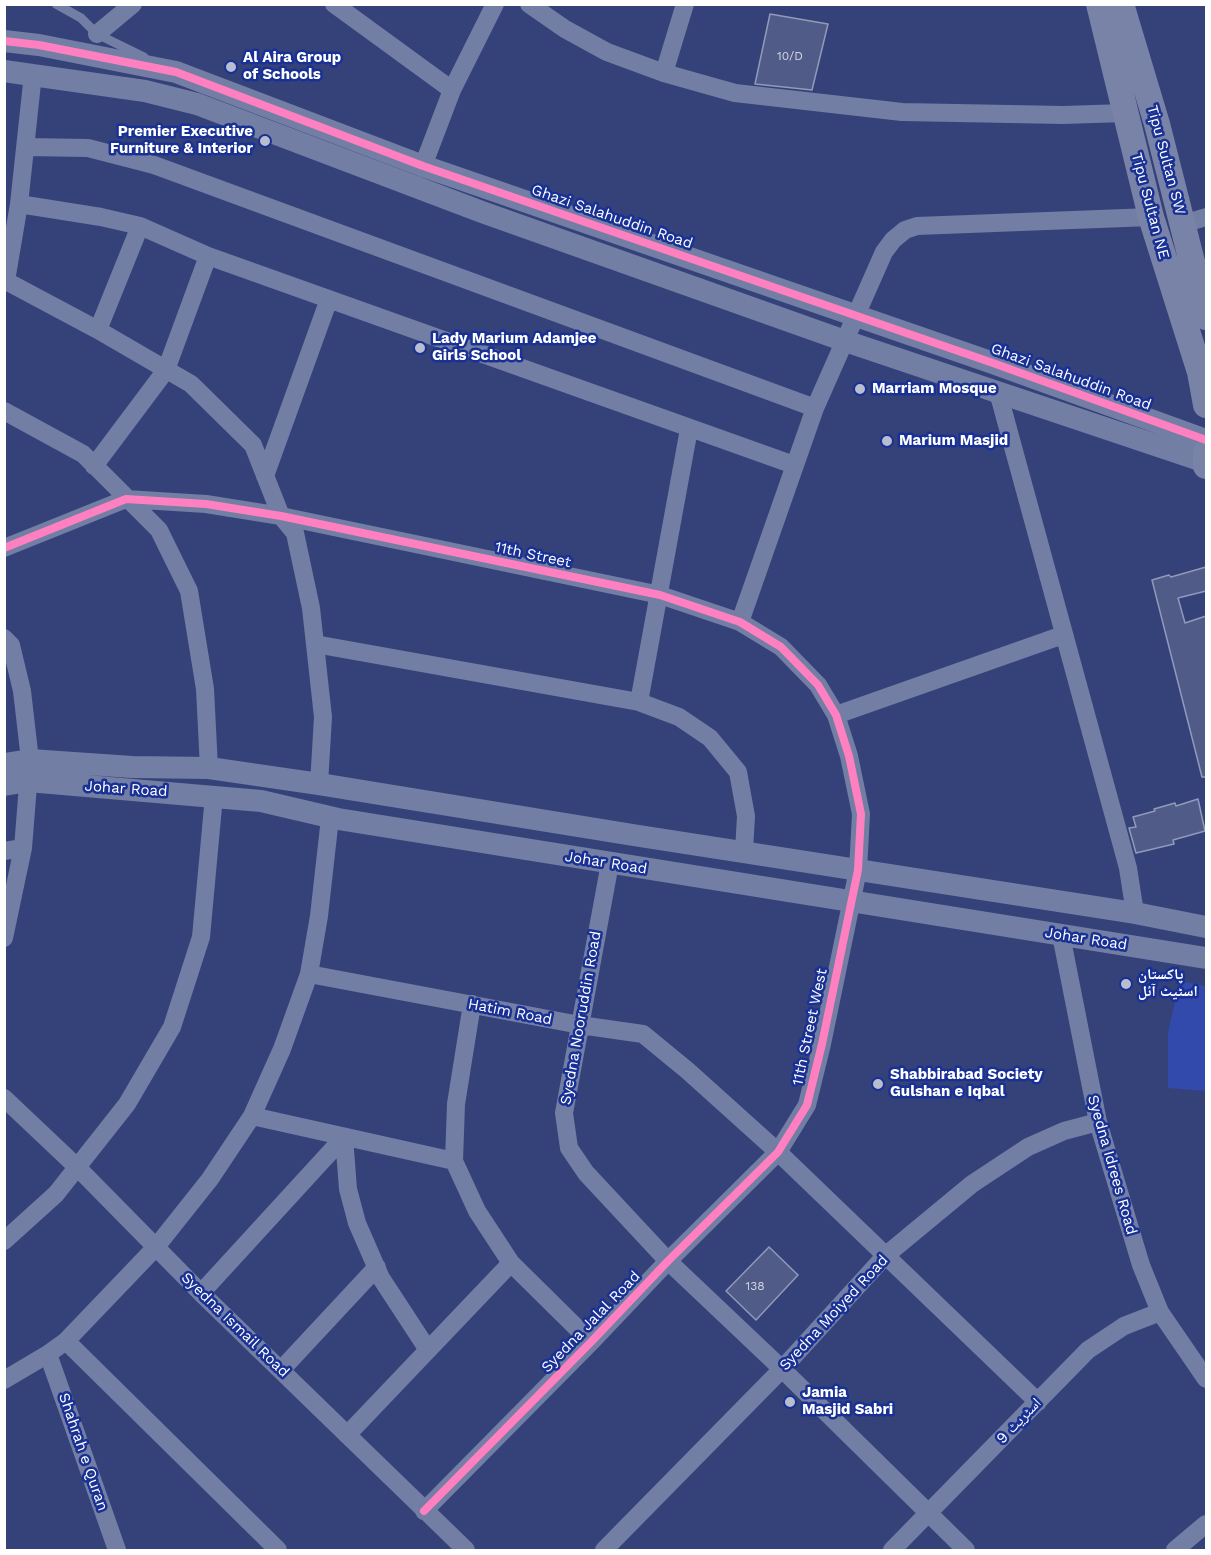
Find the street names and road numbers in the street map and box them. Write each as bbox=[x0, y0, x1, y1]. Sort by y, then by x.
street label: Tipu Sultan SW bbox=[1143, 103, 1189, 217]
street label: Tipu Sultan NE bbox=[1127, 151, 1173, 261]
street label: Ghazi Salahuddin Road bbox=[529, 181, 695, 253]
street label: Ghazi Salahuddin Road bbox=[988, 340, 1154, 414]
street label: 11th Street bbox=[493, 538, 573, 572]
street label: Johar Road bbox=[84, 777, 168, 801]
street label: Johar Road bbox=[564, 848, 648, 878]
street label: Johar Road bbox=[1044, 924, 1128, 954]
street label: Syedna Nooruddin Road bbox=[557, 930, 605, 1106]
street label: 11th Street West bbox=[789, 967, 831, 1087]
street label: Hatim Road bbox=[466, 995, 554, 1029]
street label: Syedna Idrees Road bbox=[1083, 1093, 1141, 1237]
street label: Syedna Moiyed Road bbox=[776, 1252, 892, 1374]
street label: Syedna Jalal Road bbox=[538, 1268, 644, 1376]
street label: Syedna Ismail Road bbox=[177, 1269, 293, 1381]
street label: Shahrah e Quran bbox=[54, 1391, 112, 1513]
street label: اسٹریٹ 9 bbox=[993, 1394, 1045, 1448]

